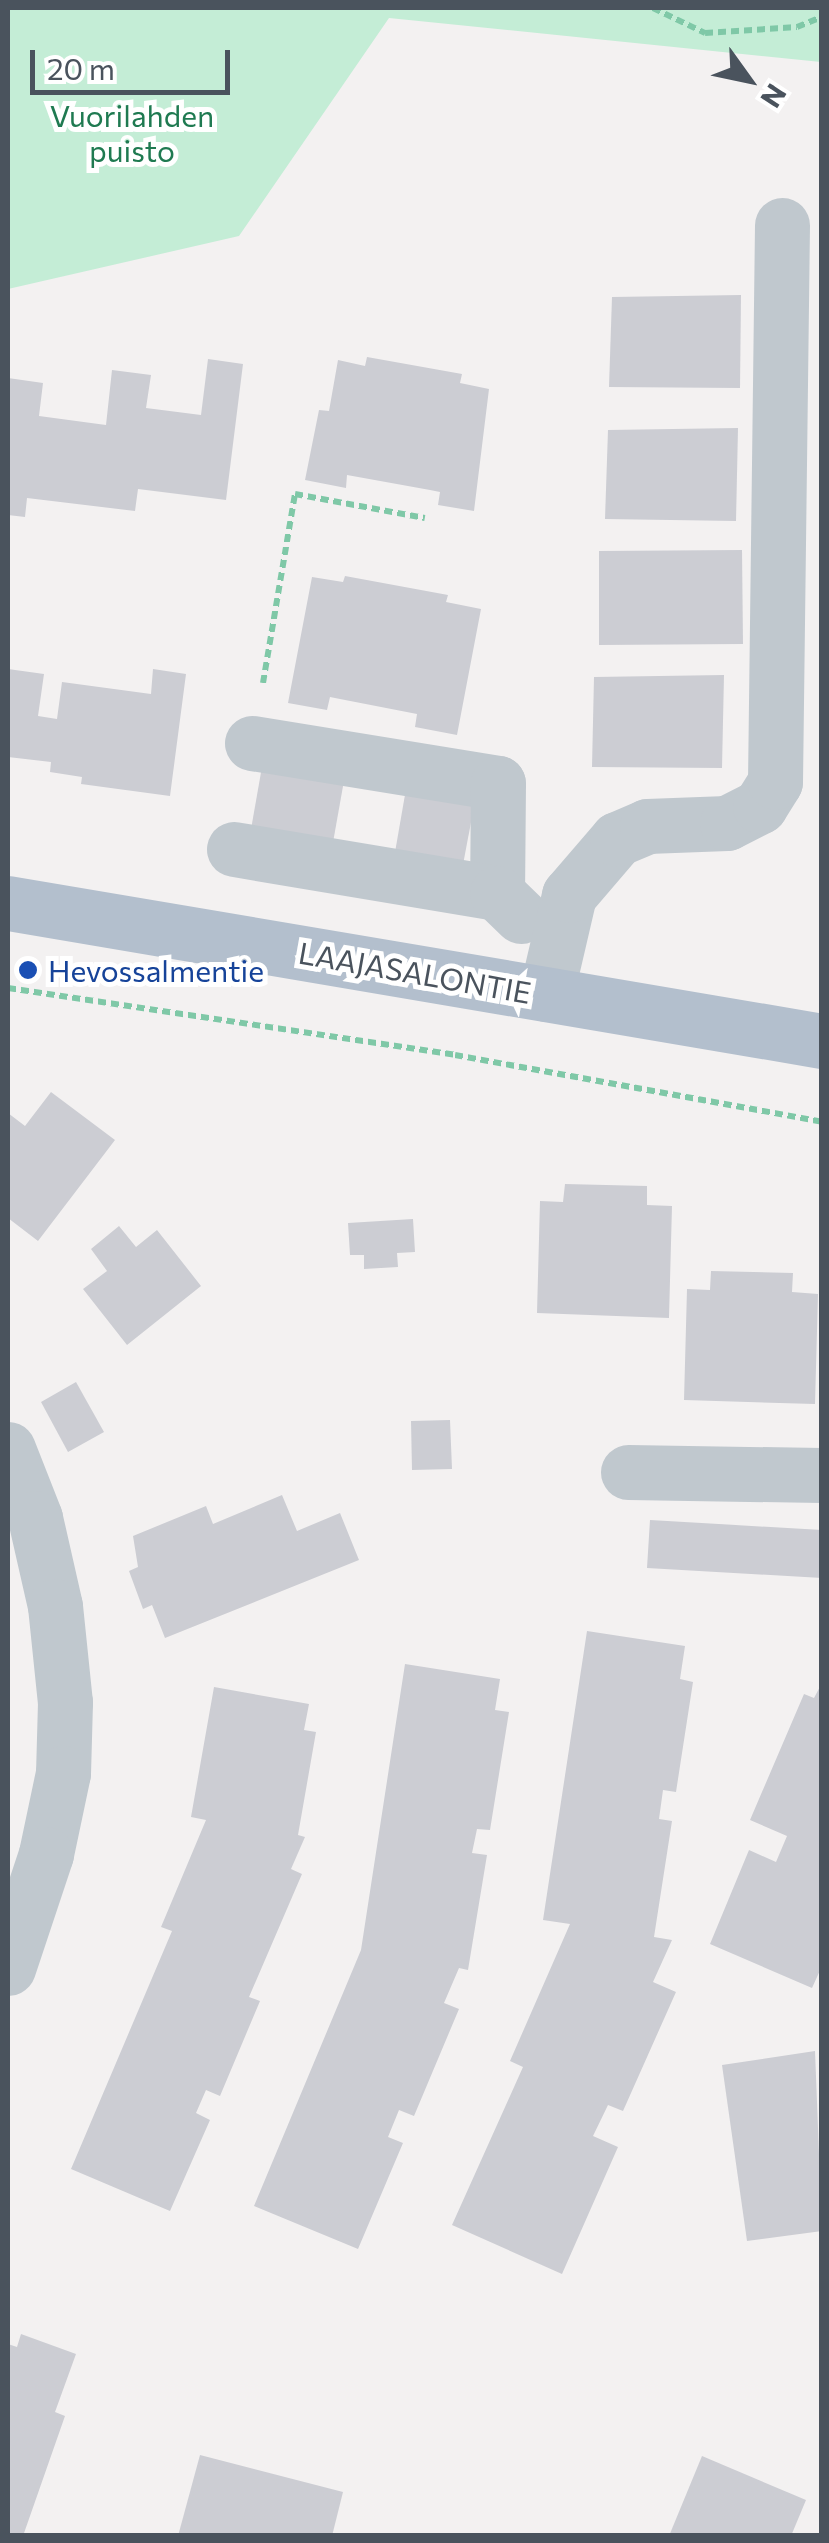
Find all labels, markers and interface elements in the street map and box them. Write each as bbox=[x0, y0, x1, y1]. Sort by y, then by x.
scale bar bbox=[35, 30, 235, 92]
north arrow bbox=[699, 30, 799, 130]
text: 20 m bbox=[47, 49, 115, 86]
text: N bbox=[754, 78, 794, 114]
park label: Vuorilahden puisto bbox=[50, 97, 214, 168]
street label: LAAJASALONTIE bbox=[296, 934, 534, 1010]
place label: Hevossalmentie bbox=[48, 952, 264, 988]
marker: Hevossalmentie bbox=[17, 959, 39, 981]

